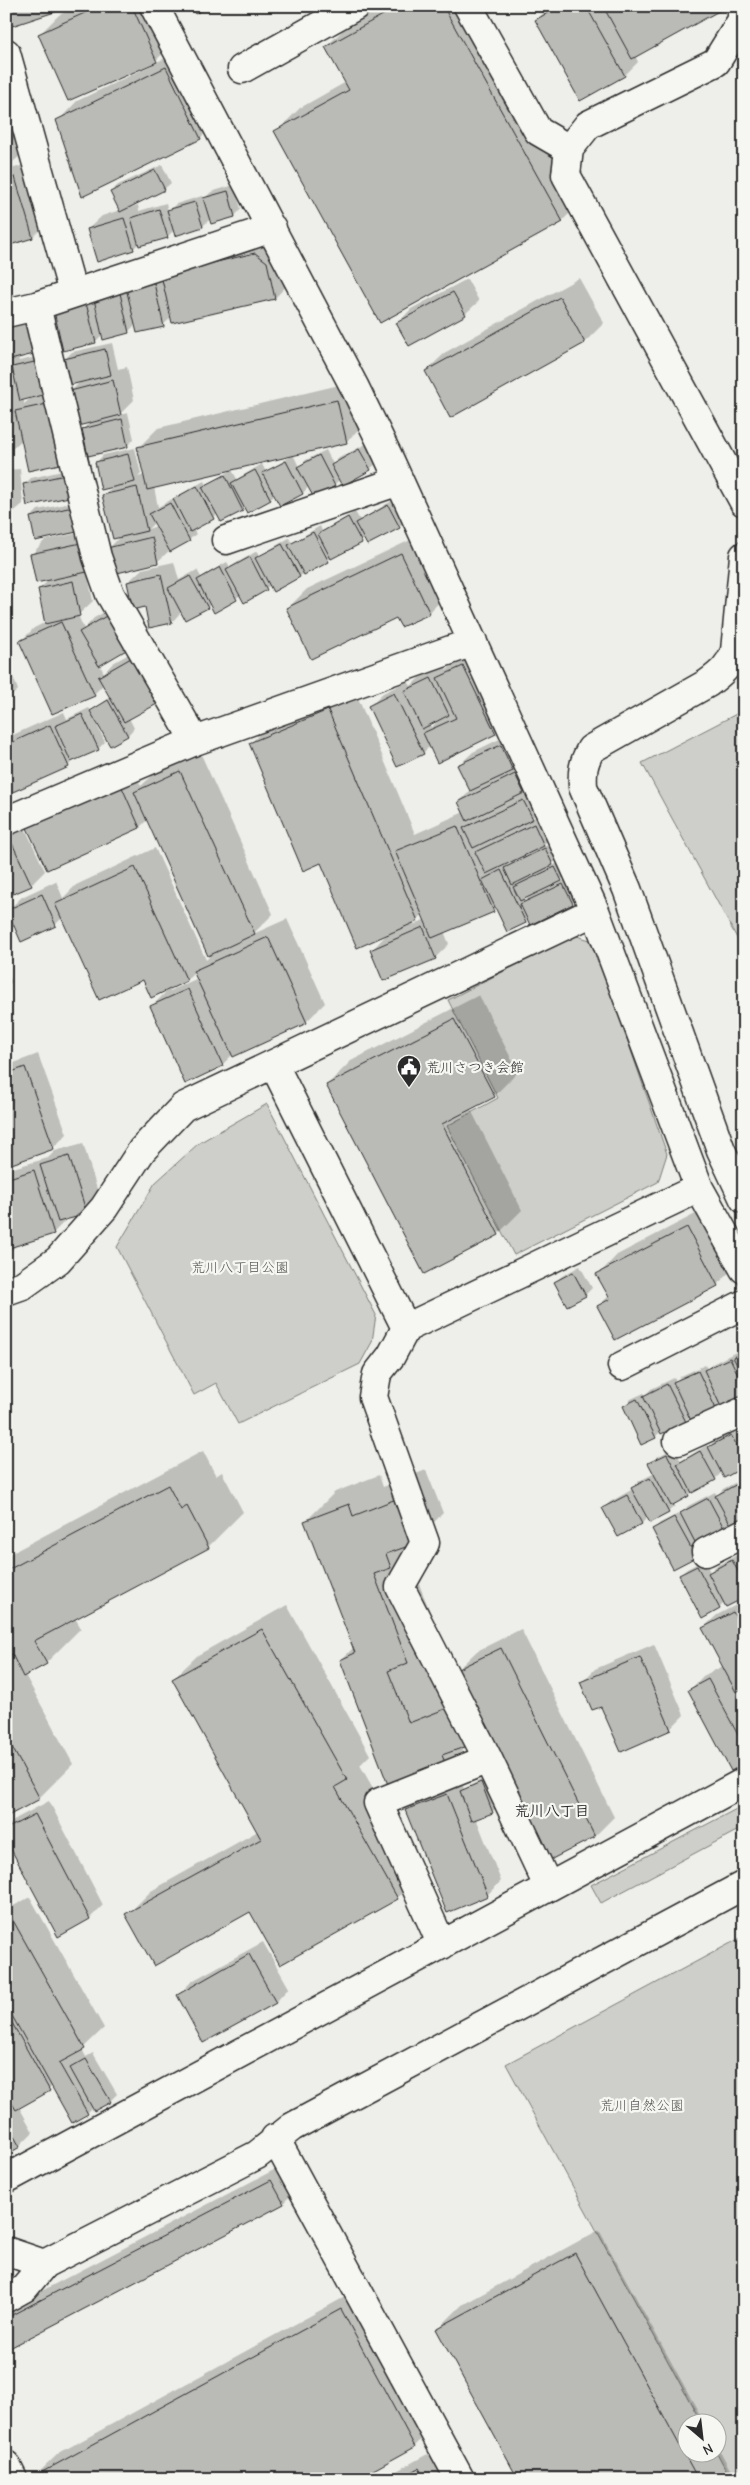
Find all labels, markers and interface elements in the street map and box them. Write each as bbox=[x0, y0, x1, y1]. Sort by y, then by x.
public building icon: 荒川さつき会館 bbox=[396, 1054, 422, 1088]
place label: 荒川さつき会館 bbox=[426, 1059, 524, 1076]
park label: 荒川八丁目公園 bbox=[191, 1259, 289, 1276]
district label: 荒川八丁目 bbox=[514, 1802, 590, 1820]
park label: 荒川自然公園 bbox=[600, 2097, 684, 2114]
north arrow bbox=[678, 2412, 728, 2462]
text: N bbox=[700, 2439, 716, 2459]

